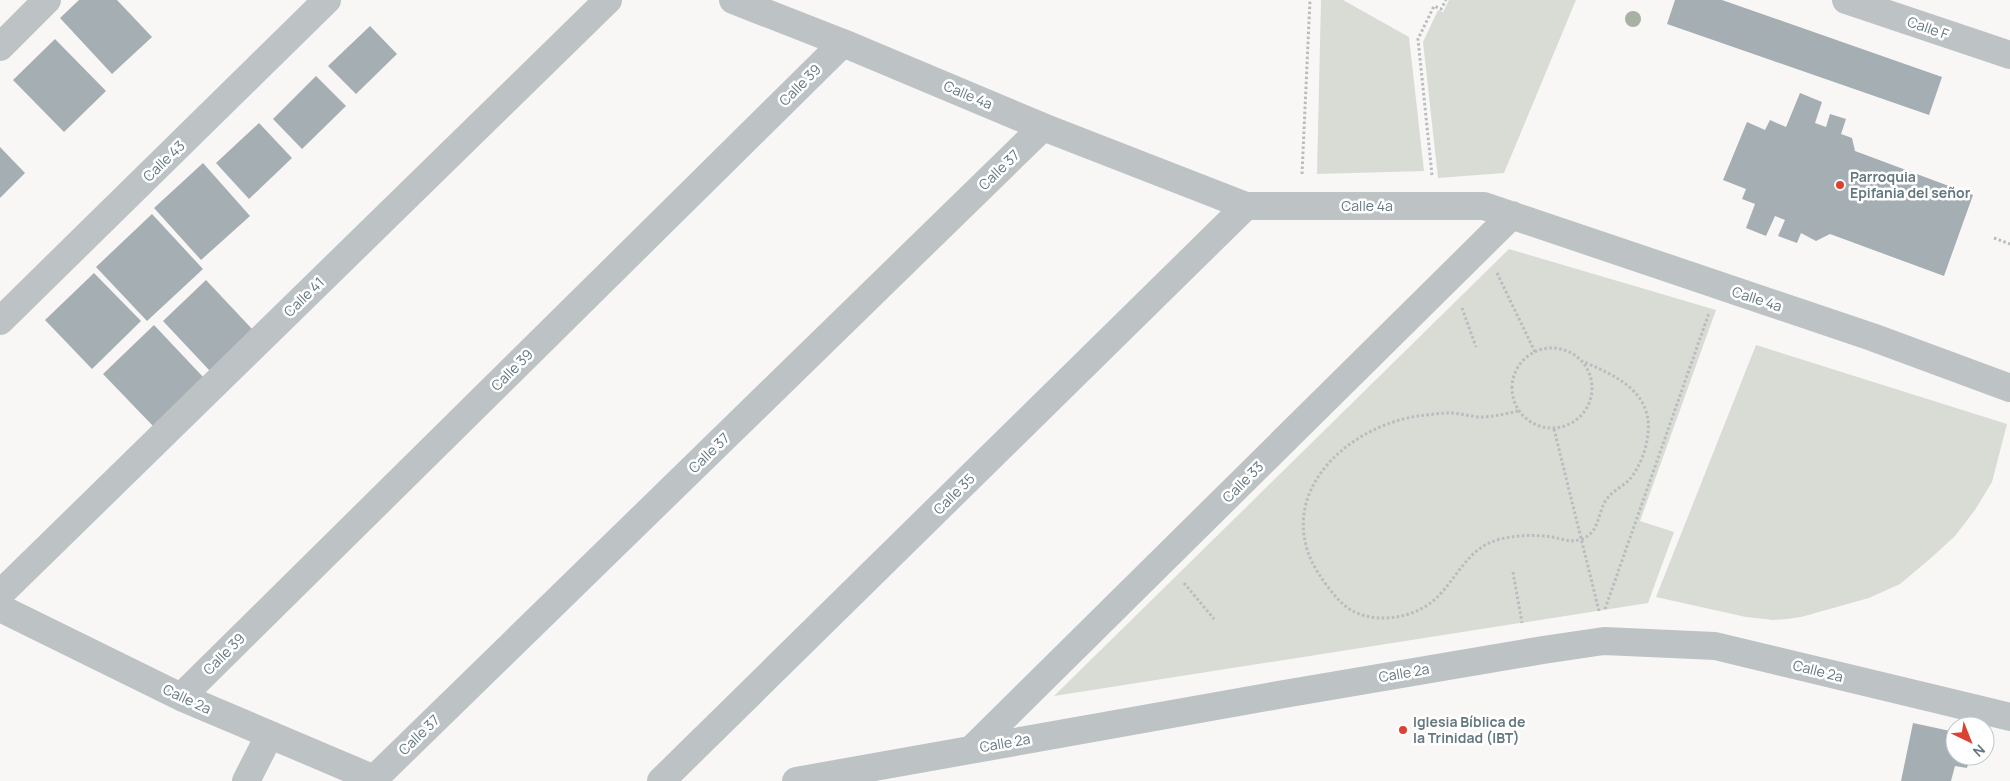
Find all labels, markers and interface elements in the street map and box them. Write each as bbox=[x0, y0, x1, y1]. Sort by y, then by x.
street label: Calle F bbox=[1905, 12, 1951, 43]
street label: Calle 39 bbox=[775, 60, 825, 110]
street label: Calle 4a bbox=[941, 76, 996, 113]
street label: Calle 43 bbox=[139, 136, 189, 185]
street label: Calle 37 bbox=[974, 145, 1023, 194]
place label: Parroquia Epifania del señor bbox=[1850, 167, 1971, 202]
marker: Parroquia Epifania del señor bbox=[1834, 179, 1846, 191]
street label: Calle 4a bbox=[1341, 196, 1393, 215]
street label: Calle 41 bbox=[279, 273, 328, 321]
street label: Calle 4a bbox=[1730, 282, 1785, 315]
street label: Calle 39 bbox=[487, 345, 537, 395]
street label: Calle 37 bbox=[684, 428, 733, 477]
street label: Calle 33 bbox=[1218, 457, 1267, 506]
street label: Calle 35 bbox=[929, 469, 978, 518]
street label: Calle 39 bbox=[199, 629, 249, 679]
street label: Calle 2a bbox=[1791, 655, 1845, 686]
street label: Calle 2a bbox=[1377, 659, 1431, 686]
street label: Calle 2a bbox=[160, 679, 214, 718]
street label: Calle 37 bbox=[394, 710, 443, 759]
place label: Iglesia Bíblica de la Trinidad (IBT) bbox=[1413, 712, 1525, 747]
north arrow bbox=[1945, 716, 1995, 766]
marker: Iglesia Bíblica de la Trinidad (IBT) bbox=[1397, 724, 1409, 736]
street label: Calle 2a bbox=[978, 729, 1032, 756]
text: N bbox=[1969, 740, 1989, 761]

